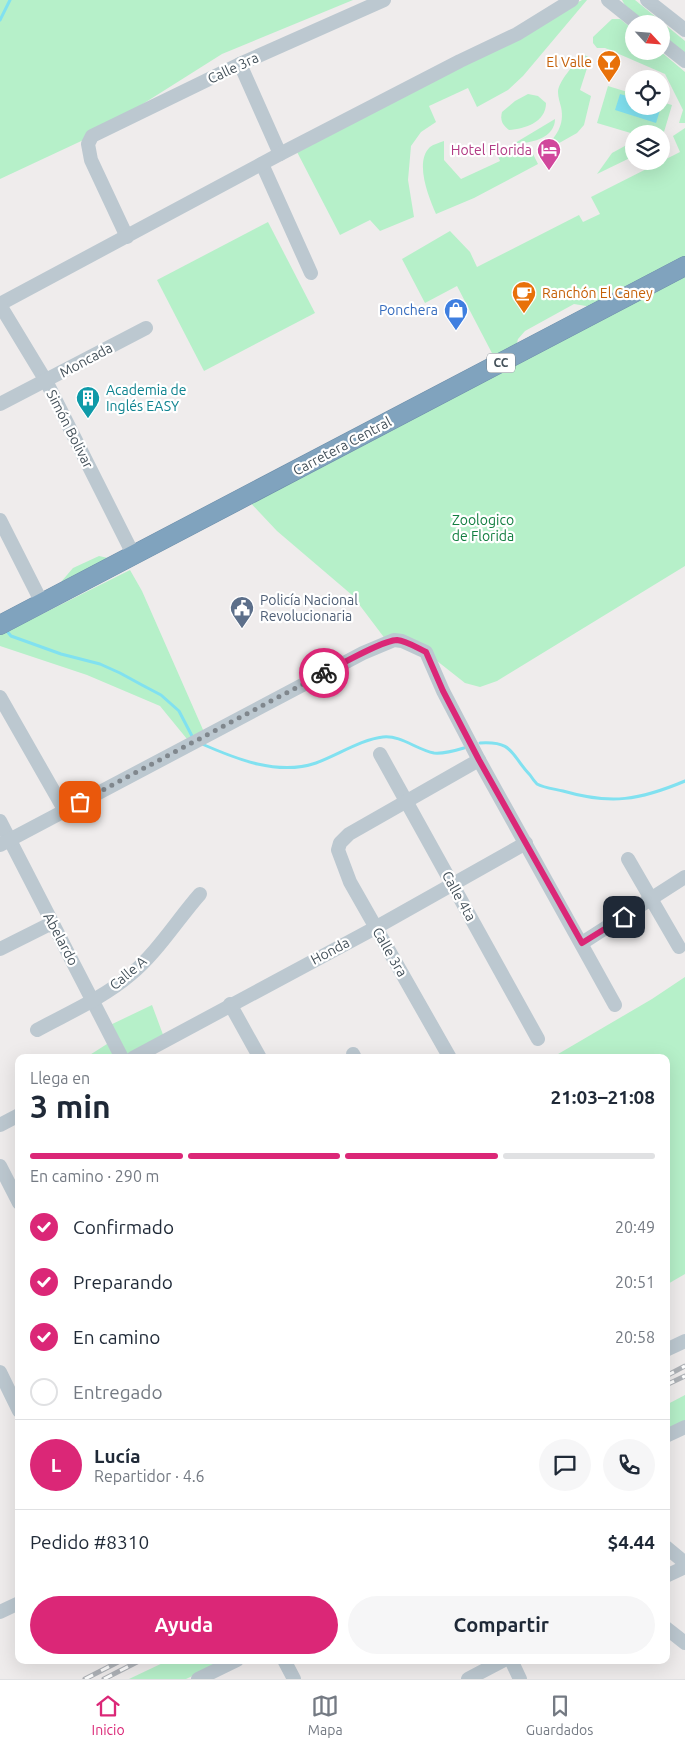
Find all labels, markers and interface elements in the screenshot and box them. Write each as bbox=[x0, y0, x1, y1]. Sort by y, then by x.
north arrow bbox=[625, 15, 670, 60]
map controls bbox=[625, 15, 670, 170]
street label: Calle 3ra bbox=[205, 49, 261, 87]
bar icon: El Valle bbox=[596, 49, 622, 83]
place label: El Valle bbox=[546, 54, 592, 70]
button: locate bbox=[625, 70, 670, 115]
button: layers bbox=[625, 125, 670, 170]
hotel icon: Hotel Florida bbox=[536, 137, 562, 171]
place label: Hotel Florida bbox=[451, 142, 532, 158]
cafe icon: Ranchón El Caney bbox=[511, 280, 537, 314]
place label: Ranchón El Caney bbox=[542, 285, 653, 301]
shop icon: Ponchera bbox=[443, 297, 469, 331]
place label: Ponchera bbox=[379, 302, 438, 318]
street label: Moncada bbox=[57, 339, 115, 381]
road number: CC bbox=[487, 353, 515, 372]
place label: Academia de Inglés EASY bbox=[106, 382, 186, 414]
building icon: Academia de Inglés EASY bbox=[75, 385, 101, 419]
street label: Simón Bolivar bbox=[43, 387, 97, 471]
street label: Carretera Central bbox=[290, 413, 394, 479]
park label: Zoologico de Florida bbox=[452, 512, 514, 544]
place label: Policía Nacional Revolucionaria bbox=[260, 592, 358, 624]
public building icon: Policía Nacional Revolucionaria bbox=[229, 595, 255, 629]
courier bbox=[299, 648, 349, 698]
icon: bike bbox=[310, 659, 338, 687]
pin bbox=[59, 781, 101, 823]
icon: bag bbox=[66, 788, 94, 816]
street label: Calle 4ta bbox=[439, 868, 479, 924]
pin bbox=[603, 896, 645, 938]
icon: home bbox=[610, 903, 638, 931]
street label: Abelardo bbox=[40, 910, 82, 968]
street label: Calle 3ra bbox=[369, 924, 411, 980]
street label: Honda bbox=[308, 934, 352, 968]
street label: Calle A bbox=[106, 953, 150, 993]
text: Llega en bbox=[30, 1069, 90, 1087]
text: 21:03–21:08 bbox=[550, 1086, 655, 1108]
text: 3 min bbox=[30, 1088, 111, 1124]
text: En camino · 290 m bbox=[30, 1167, 159, 1185]
icon: check bbox=[30, 1213, 58, 1241]
text: Confirmado bbox=[73, 1216, 174, 1238]
text: 20:49 bbox=[615, 1218, 655, 1236]
icon: check bbox=[30, 1268, 58, 1296]
text: Preparando bbox=[73, 1271, 173, 1293]
text: 20:51 bbox=[615, 1273, 655, 1291]
icon: check bbox=[30, 1323, 58, 1351]
text: En camino bbox=[73, 1326, 160, 1348]
text: 20:58 bbox=[615, 1328, 655, 1346]
text: Entregado bbox=[73, 1381, 163, 1403]
button: chat bbox=[539, 1439, 591, 1491]
button: phone bbox=[603, 1439, 655, 1491]
text: Lucía bbox=[94, 1445, 141, 1467]
text: L bbox=[51, 1454, 61, 1476]
text: Repartidor · 4.6 bbox=[94, 1467, 205, 1485]
text: Pedido #8310 bbox=[30, 1531, 149, 1553]
text: $4.44 bbox=[607, 1531, 655, 1553]
button: Ayuda bbox=[30, 1596, 338, 1654]
button: Compartir bbox=[348, 1596, 655, 1654]
tab: Inicio bbox=[92, 1692, 125, 1738]
tab: Mapa bbox=[308, 1692, 343, 1738]
tab: Guardados bbox=[526, 1692, 593, 1738]

